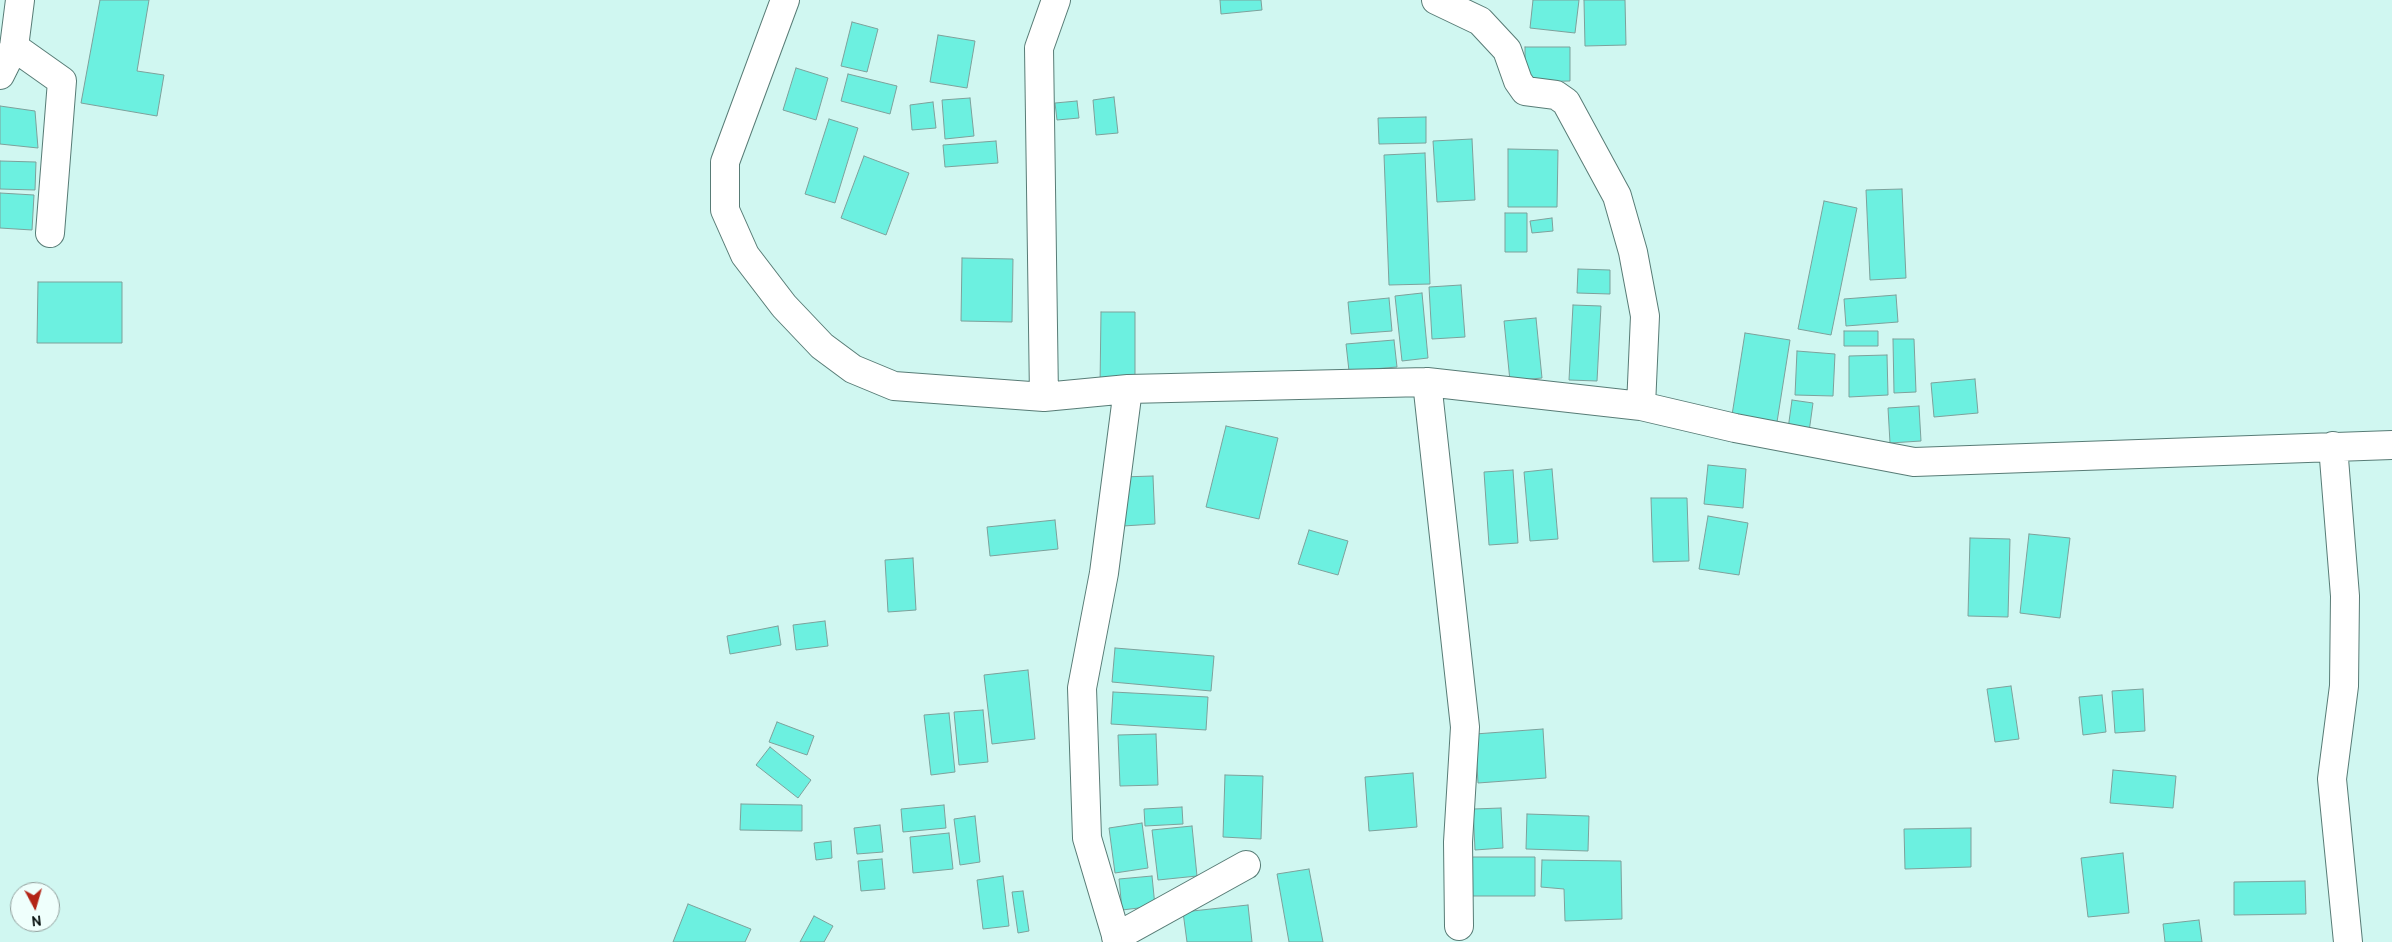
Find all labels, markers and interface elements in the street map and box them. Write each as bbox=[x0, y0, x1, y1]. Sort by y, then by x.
north arrow bbox=[10, 882, 60, 932]
text: N bbox=[31, 911, 42, 930]

